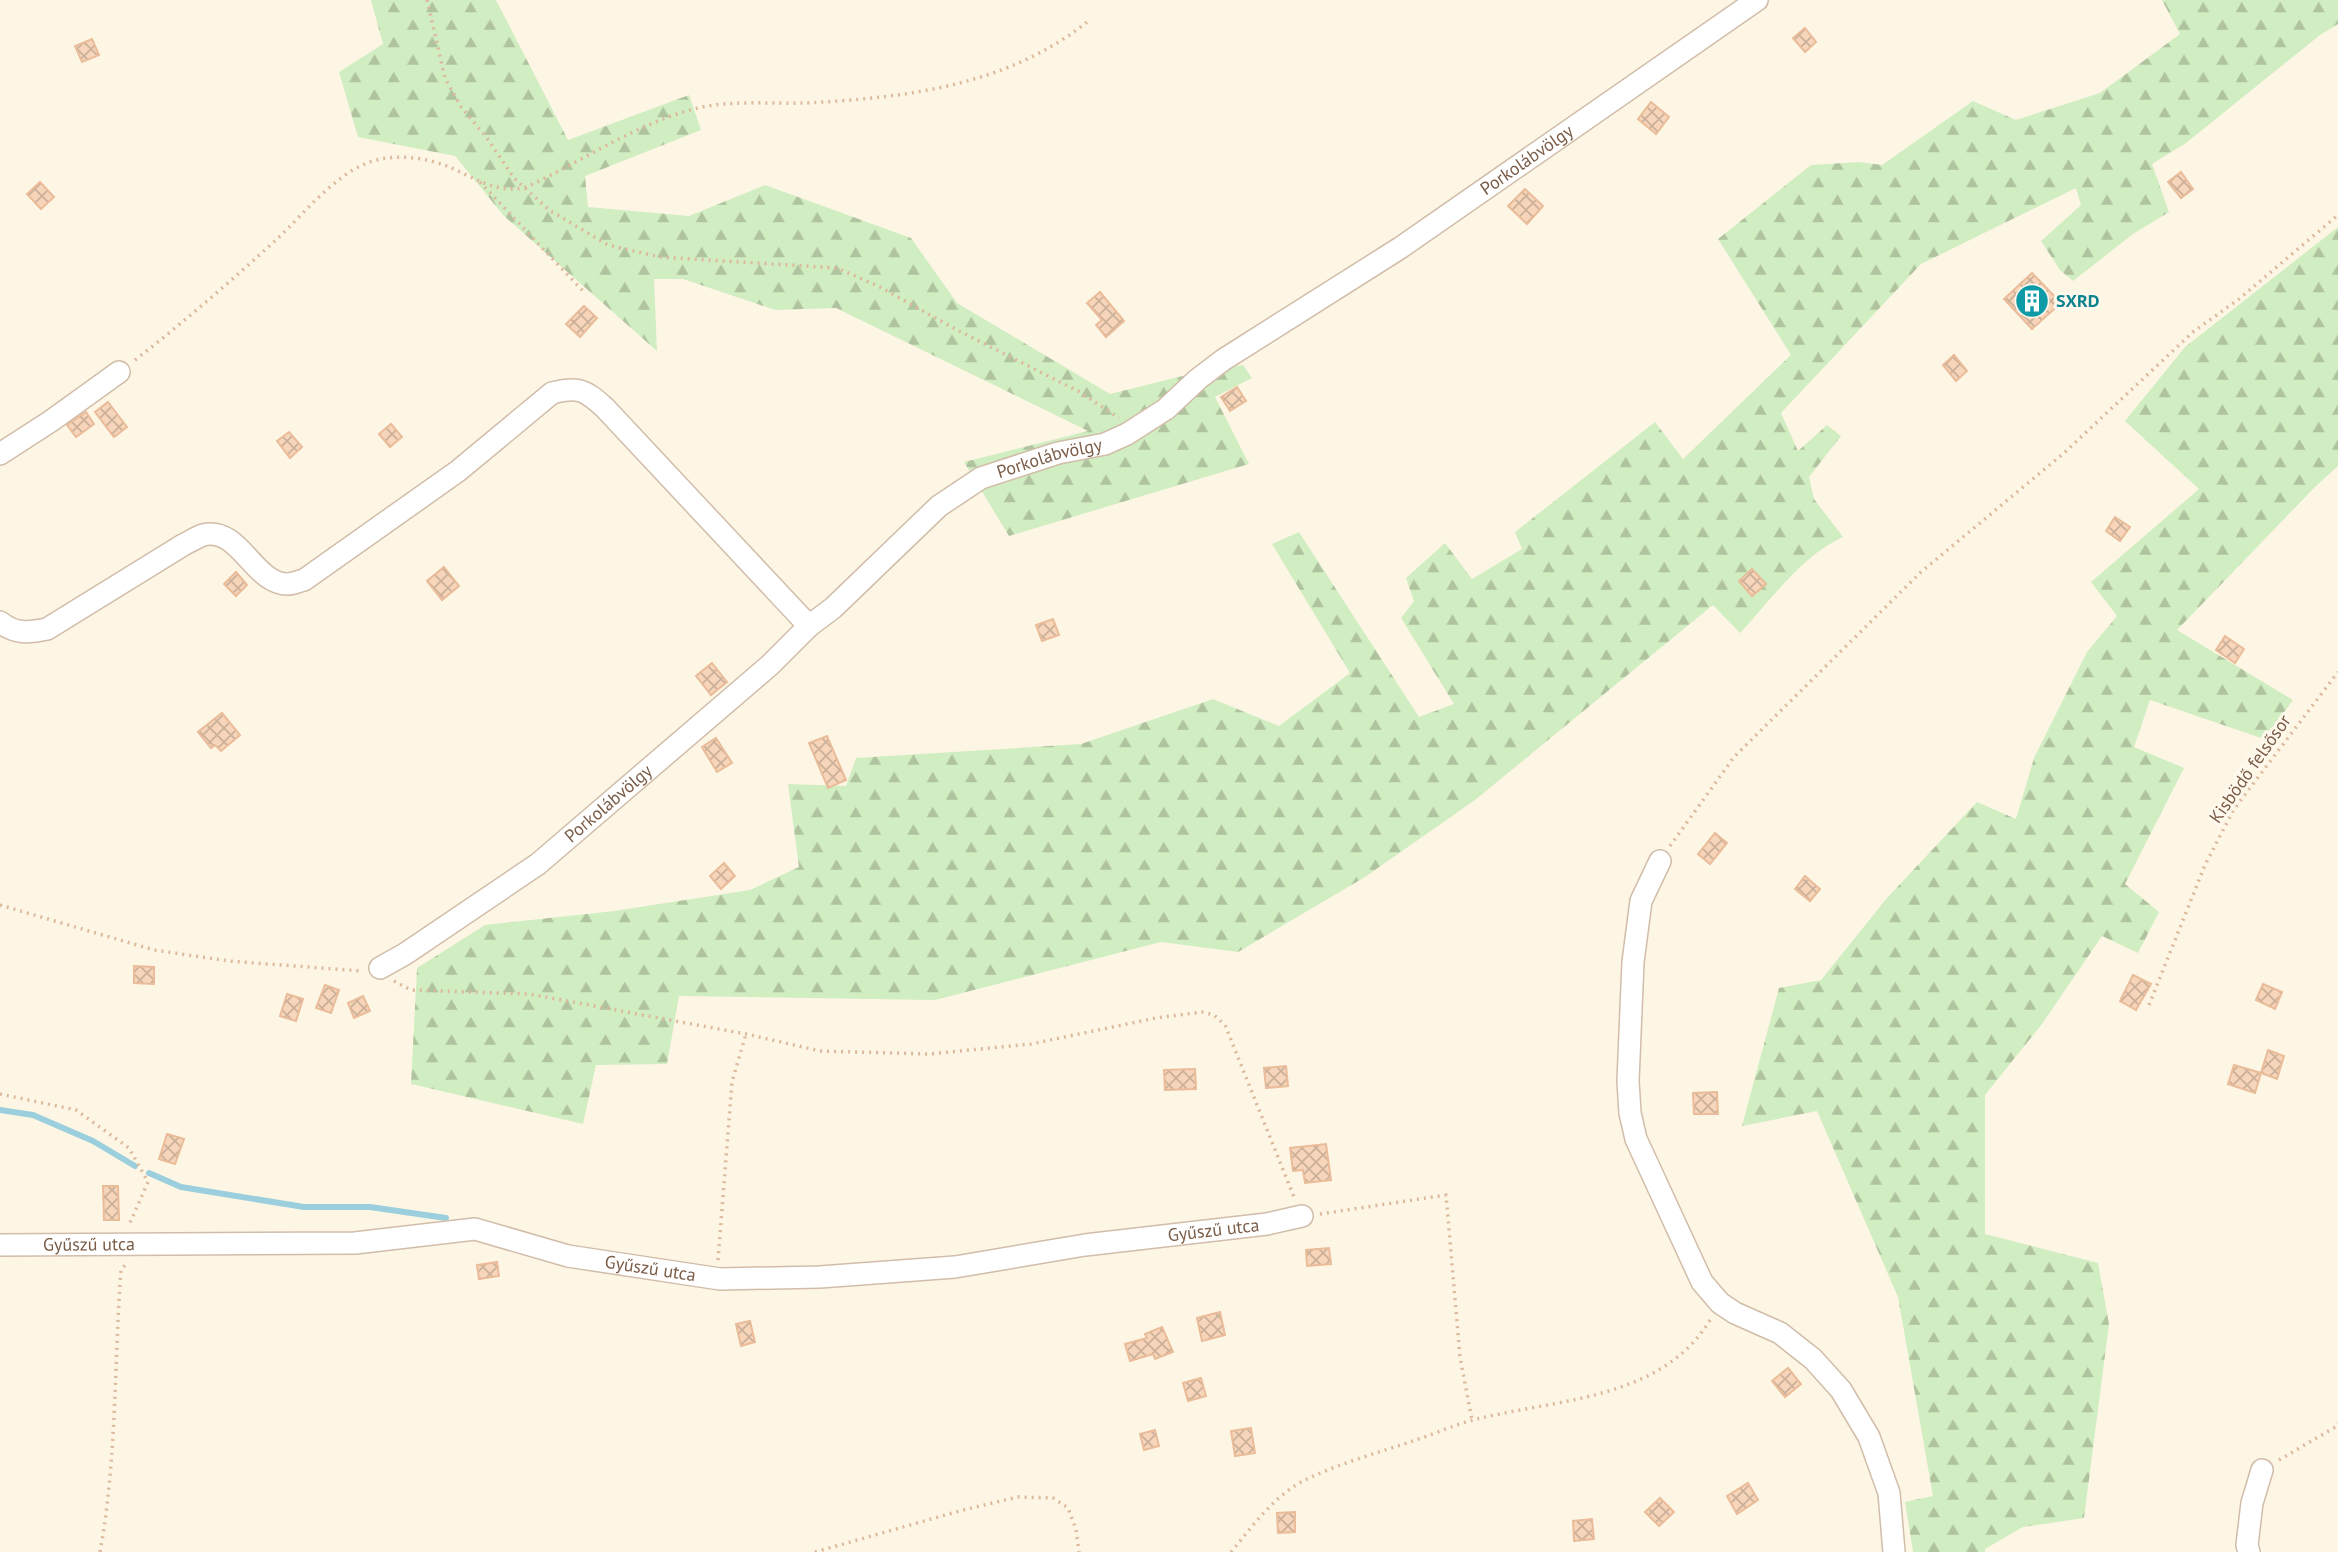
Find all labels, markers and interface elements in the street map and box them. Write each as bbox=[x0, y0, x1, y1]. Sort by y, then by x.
street label: Porkolábvölgy bbox=[1475, 119, 1578, 200]
building icon: SXRD bbox=[2013, 282, 2051, 320]
place label: SXRD bbox=[2056, 289, 2099, 312]
street label: Porkolábvölgy bbox=[994, 433, 1105, 483]
street label: Kisbödő felsősor bbox=[2204, 710, 2296, 827]
street label: Porkolábvölgy bbox=[559, 759, 657, 847]
street label: Gyűszű utca bbox=[1166, 1213, 1260, 1246]
street label: Gyűszű utca bbox=[43, 1232, 135, 1256]
street label: Gyűszű utca bbox=[603, 1250, 698, 1286]

